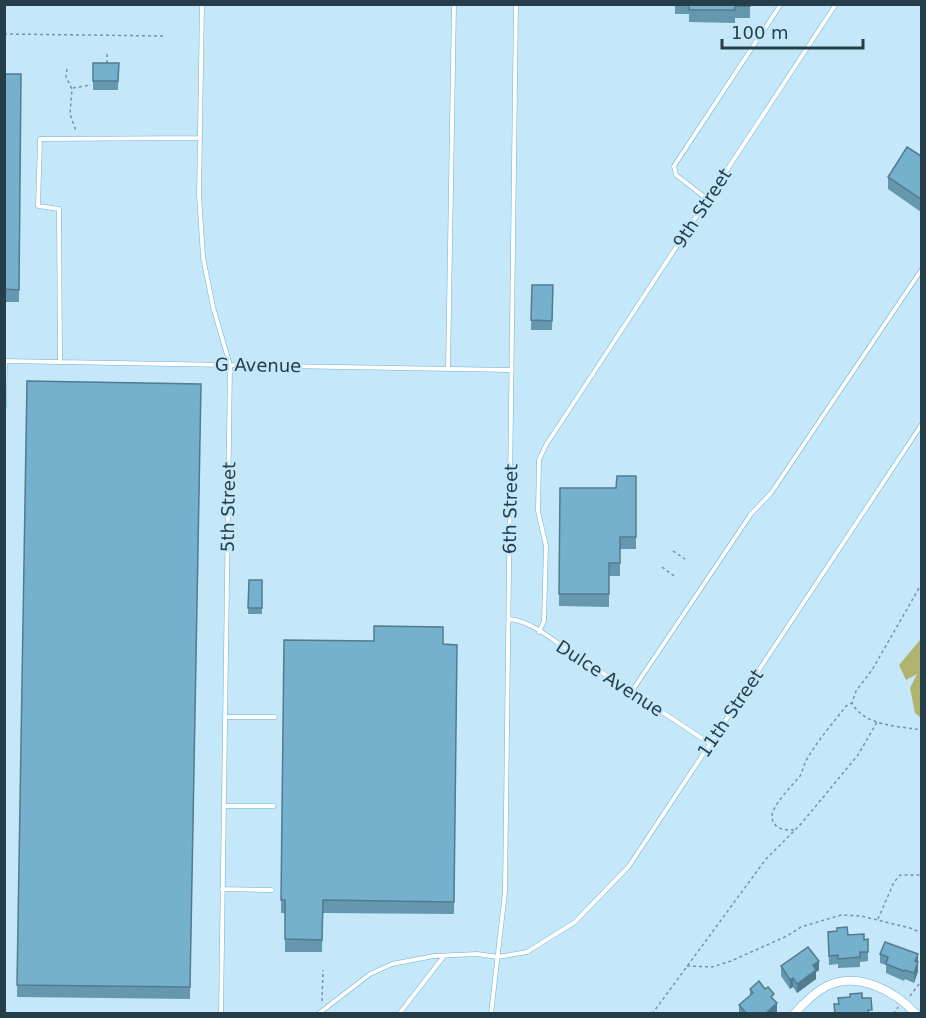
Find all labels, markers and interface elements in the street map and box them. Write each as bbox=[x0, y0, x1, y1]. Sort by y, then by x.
scale bar bbox=[722, 12, 863, 50]
text: 100 m bbox=[731, 22, 789, 43]
street label: 9th Street bbox=[669, 164, 735, 252]
street label: G Avenue bbox=[215, 354, 301, 376]
street label: 5th Street bbox=[217, 462, 239, 552]
street label: 6th Street bbox=[499, 464, 521, 554]
street label: Dulce Avenue bbox=[552, 635, 668, 721]
street label: 11th Street bbox=[693, 665, 767, 761]

